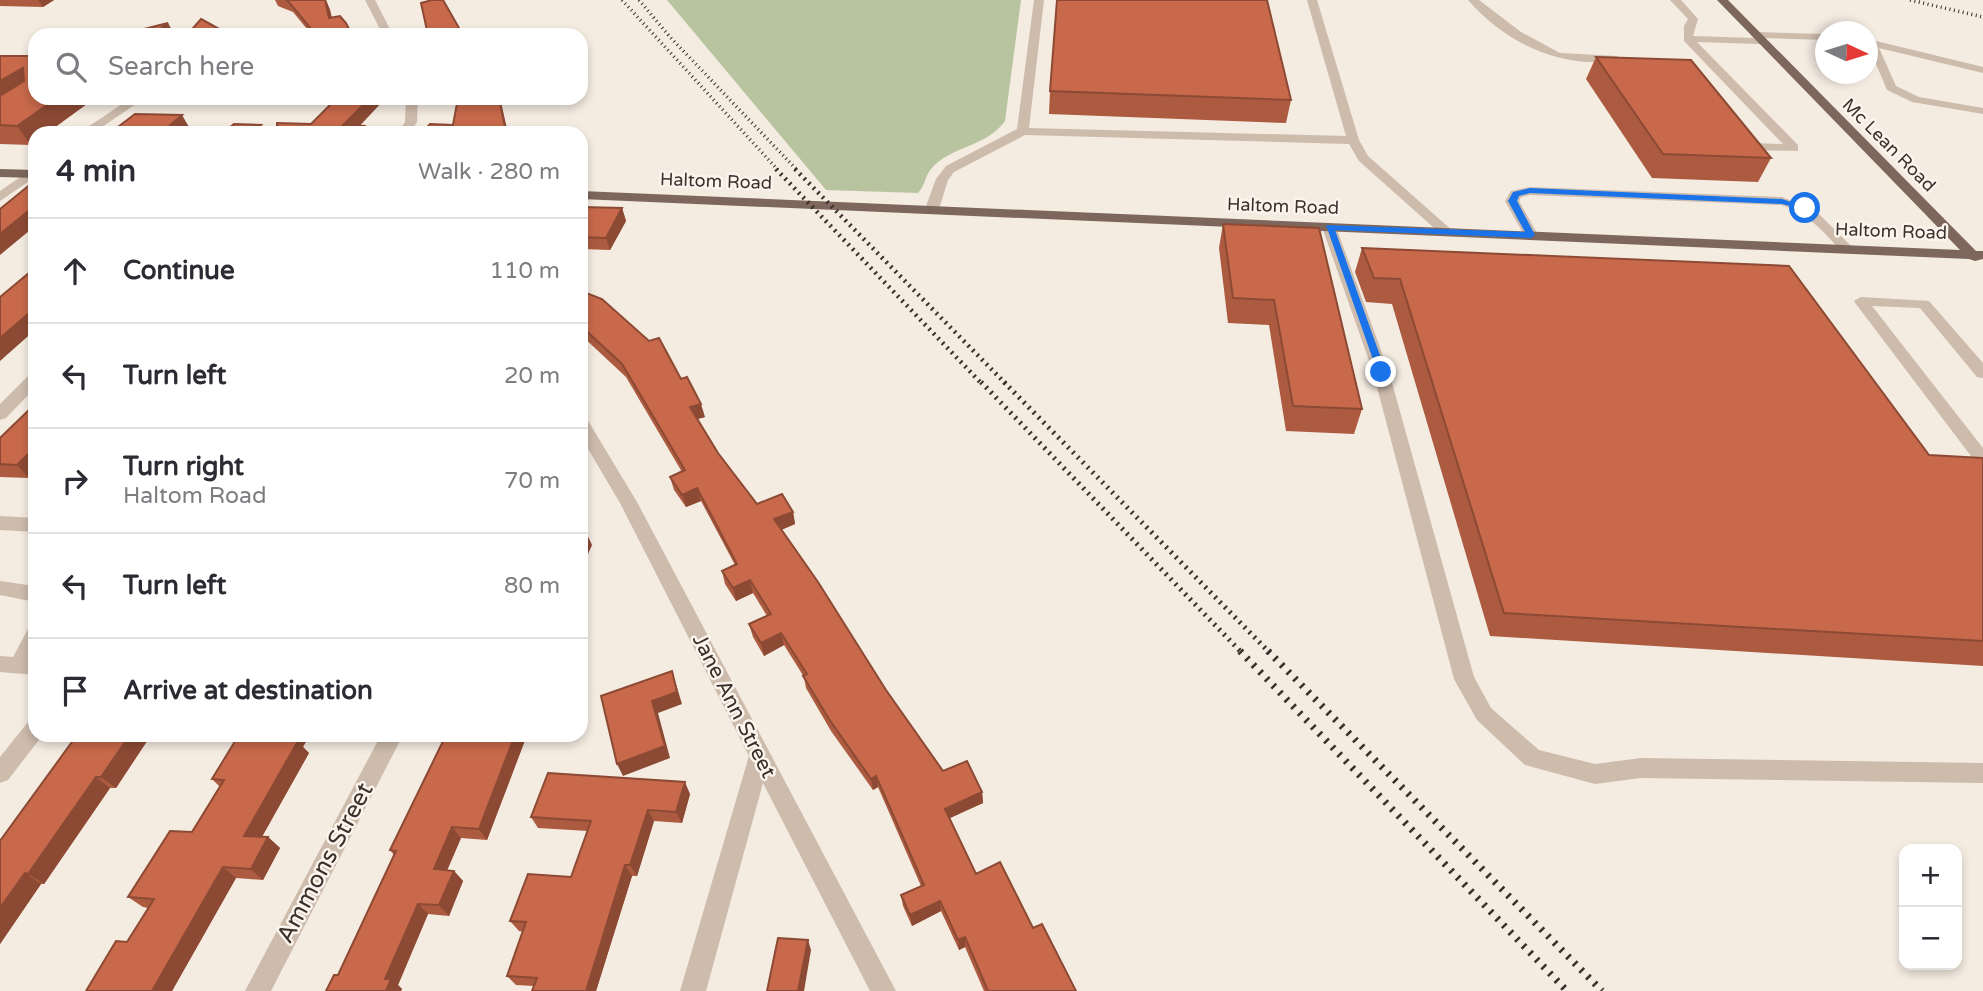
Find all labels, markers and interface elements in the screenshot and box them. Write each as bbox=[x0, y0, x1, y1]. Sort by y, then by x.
north arrow bbox=[1815, 21, 1878, 84]
search box bbox=[28, 28, 588, 105]
icon: search bbox=[52, 48, 90, 86]
text: Search here bbox=[108, 51, 254, 82]
street label: Mc Lean Road bbox=[1838, 94, 1940, 196]
text: 4 min bbox=[56, 153, 136, 190]
text: Walk · 280 m bbox=[418, 158, 560, 186]
street label: Haltom Road bbox=[659, 168, 773, 194]
route start bbox=[1789, 192, 1820, 223]
street label: Haltom Road bbox=[1226, 193, 1340, 219]
street label: Haltom Road bbox=[1834, 218, 1948, 244]
icon: ahead bbox=[56, 252, 94, 290]
text: Continue bbox=[123, 255, 235, 286]
text: 110 m bbox=[490, 257, 560, 285]
route end bbox=[1365, 356, 1396, 387]
icon: left bbox=[56, 357, 94, 395]
text: Turn left bbox=[123, 360, 226, 391]
text: 20 m bbox=[504, 362, 560, 390]
text: Turn right bbox=[123, 451, 244, 482]
icon: right bbox=[56, 462, 94, 500]
text: 70 m bbox=[504, 467, 560, 495]
text: Haltom Road bbox=[123, 482, 267, 510]
icon: left bbox=[56, 567, 94, 605]
text: Turn left bbox=[123, 570, 226, 601]
text: 80 m bbox=[504, 572, 560, 600]
street label: Jane Ann Street bbox=[687, 630, 781, 782]
icon: arrive bbox=[56, 672, 94, 710]
text: Arrive at destination bbox=[123, 675, 373, 706]
street label: Ammons Street bbox=[271, 778, 379, 948]
map controls bbox=[1899, 844, 1962, 970]
button: + bbox=[1899, 844, 1962, 907]
button: − bbox=[1899, 907, 1962, 970]

